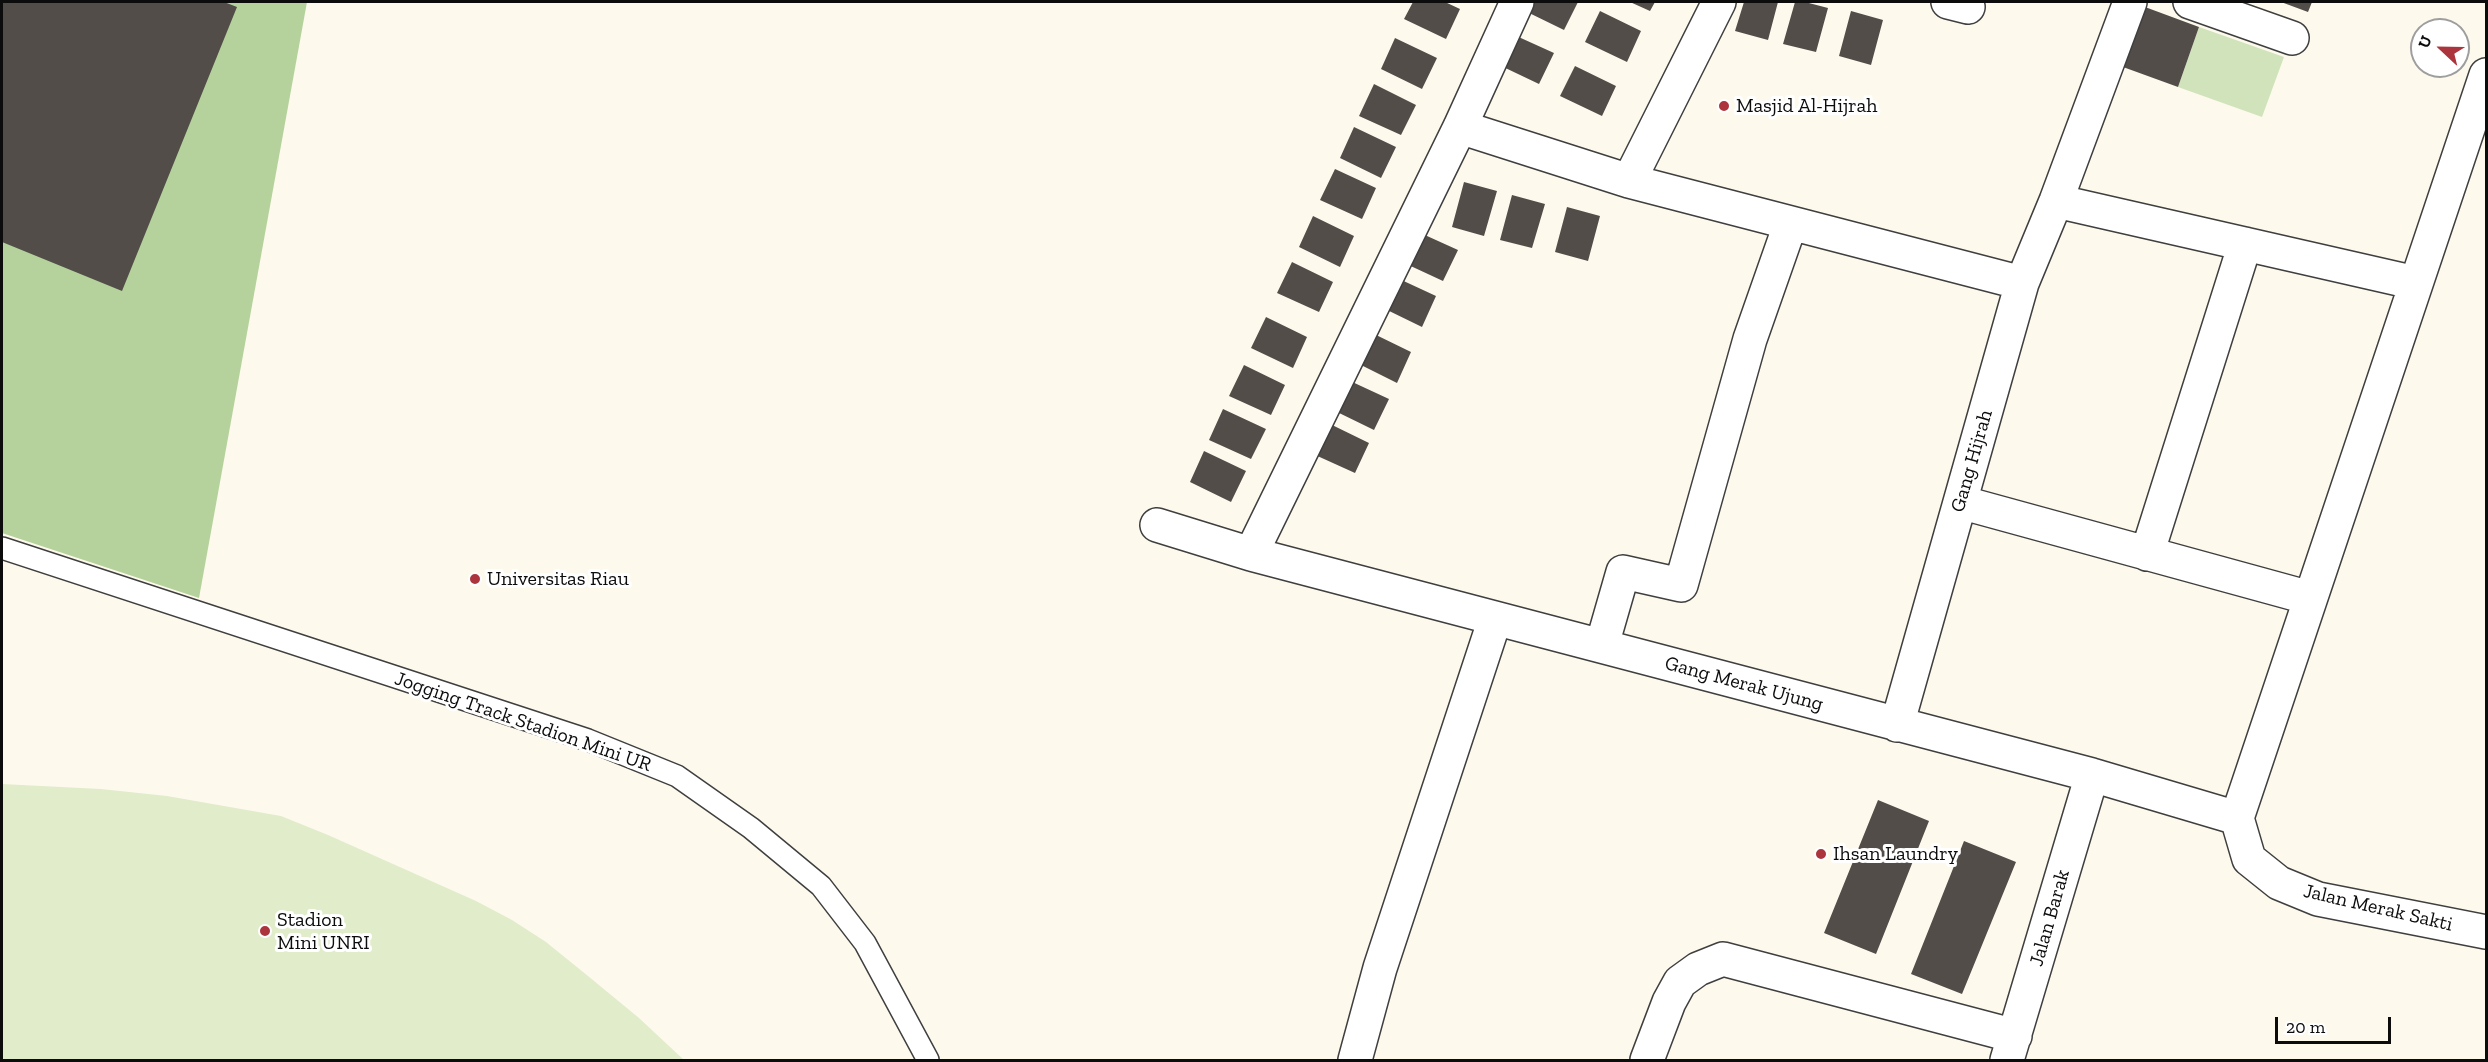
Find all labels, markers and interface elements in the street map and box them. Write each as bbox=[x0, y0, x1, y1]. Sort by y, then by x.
north arrow bbox=[2410, 18, 2470, 78]
text: U bbox=[2414, 33, 2436, 51]
place label: Masjid Al-Hijrah bbox=[1736, 94, 1877, 118]
marker: Masjid Al-Hijrah bbox=[1717, 99, 1731, 113]
street label: Gang Hijrah bbox=[1946, 407, 1998, 515]
place label: Universitas Riau bbox=[487, 567, 629, 591]
marker: Universitas Riau bbox=[468, 572, 482, 586]
street label: Gang Merak Ujung bbox=[1662, 651, 1826, 717]
street label: Jogging Track Stadion Mini UR bbox=[392, 667, 654, 777]
place label: Ihsan Laundry bbox=[1833, 842, 1958, 866]
marker: Ihsan Laundry bbox=[1814, 847, 1828, 861]
street label: Jalan Barak bbox=[2025, 867, 2075, 969]
street label: Jalan Merak Sakti bbox=[2301, 879, 2455, 937]
place label: Stadion Mini UNRI bbox=[277, 908, 370, 955]
marker: Stadion Mini UNRI bbox=[258, 924, 272, 938]
scale bar bbox=[2278, 1005, 2394, 1043]
text: 20 m bbox=[2286, 1016, 2325, 1038]

